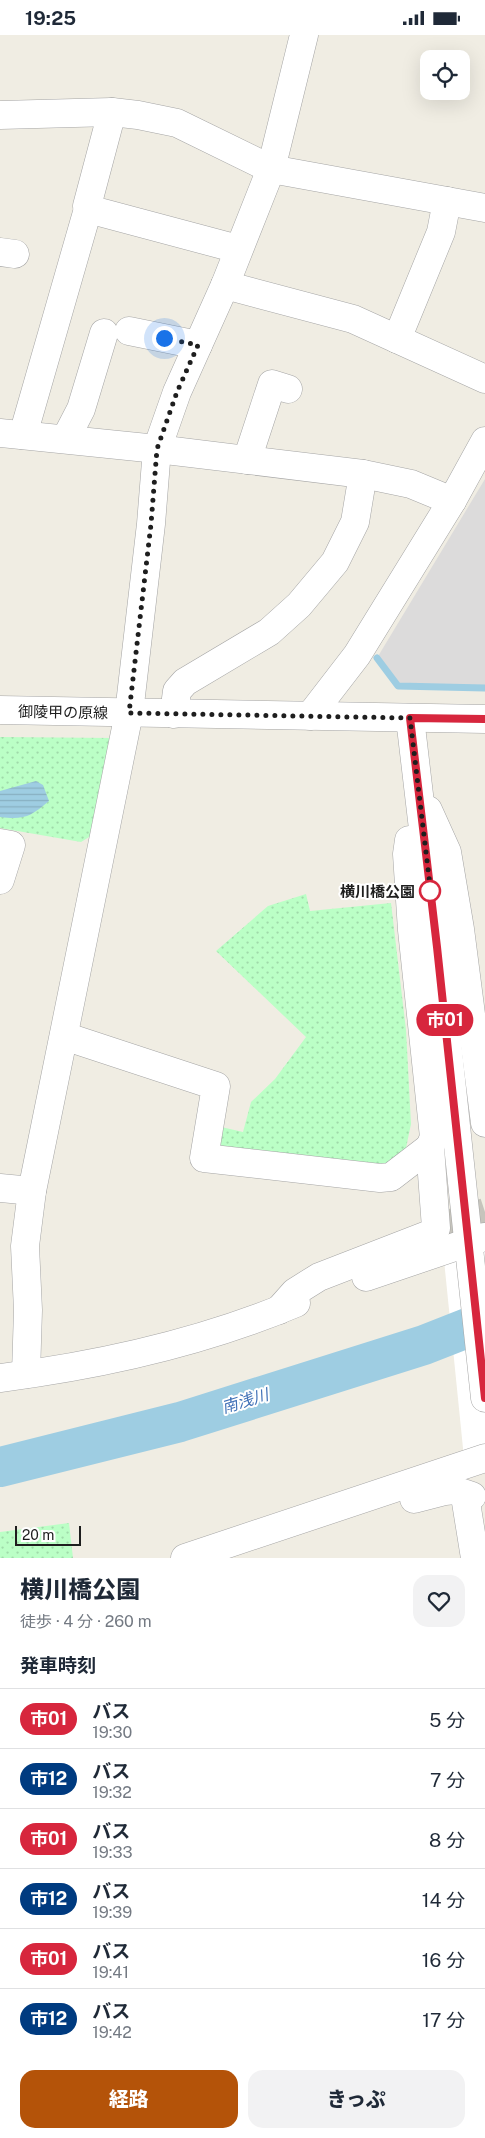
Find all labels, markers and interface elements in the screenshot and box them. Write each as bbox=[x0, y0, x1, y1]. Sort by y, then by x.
text: 19:25 bbox=[25, 7, 76, 29]
map controls bbox=[420, 50, 470, 100]
button: locate bbox=[420, 50, 470, 100]
your location bbox=[152, 326, 177, 351]
street label: 御陵甲の原線 bbox=[18, 703, 108, 721]
marker: 横川橋公園 bbox=[419, 880, 441, 902]
place label: 横川橋公園 bbox=[340, 883, 415, 900]
line badge: 市01 bbox=[416, 1004, 474, 1036]
text: 市01 bbox=[426, 1009, 464, 1030]
water label: 南浅川 bbox=[219, 1384, 273, 1417]
scale bar bbox=[15, 1523, 81, 1546]
text: 20 m bbox=[22, 1527, 54, 1543]
text: 横川橋公園 bbox=[20, 1575, 140, 1603]
button: heart bbox=[413, 1575, 465, 1627]
text: 徒歩 · 4 分 · 260 m bbox=[20, 1612, 152, 1631]
text: 発車時刻 bbox=[20, 1654, 96, 1676]
text: バス bbox=[92, 1700, 130, 1722]
text: 市01 bbox=[30, 1708, 67, 1729]
text: 5 分 bbox=[429, 1709, 465, 1731]
text: 19:30 bbox=[92, 1723, 132, 1742]
text: バス bbox=[92, 1760, 130, 1782]
text: 市12 bbox=[30, 1768, 67, 1789]
text: 7 分 bbox=[430, 1769, 465, 1791]
text: 19:32 bbox=[92, 1783, 132, 1802]
text: バス bbox=[92, 1820, 130, 1842]
text: 市01 bbox=[30, 1828, 67, 1849]
text: 8 分 bbox=[429, 1829, 465, 1851]
text: 19:33 bbox=[92, 1843, 132, 1862]
text: バス bbox=[92, 1880, 130, 1902]
text: 市12 bbox=[30, 1888, 67, 1909]
text: 14 分 bbox=[422, 1889, 465, 1911]
text: 19:39 bbox=[92, 1903, 132, 1922]
text: バス bbox=[92, 1940, 130, 1962]
text: 市01 bbox=[30, 1948, 67, 1969]
text: 16 分 bbox=[422, 1949, 465, 1971]
text: 19:41 bbox=[92, 1963, 129, 1982]
text: バス bbox=[92, 2000, 130, 2022]
text: 市12 bbox=[30, 2008, 67, 2029]
text: 17 分 bbox=[422, 2009, 465, 2031]
text: 19:42 bbox=[92, 2023, 132, 2042]
button: 経路 bbox=[20, 2070, 238, 2128]
button: きっぷ bbox=[248, 2070, 465, 2128]

